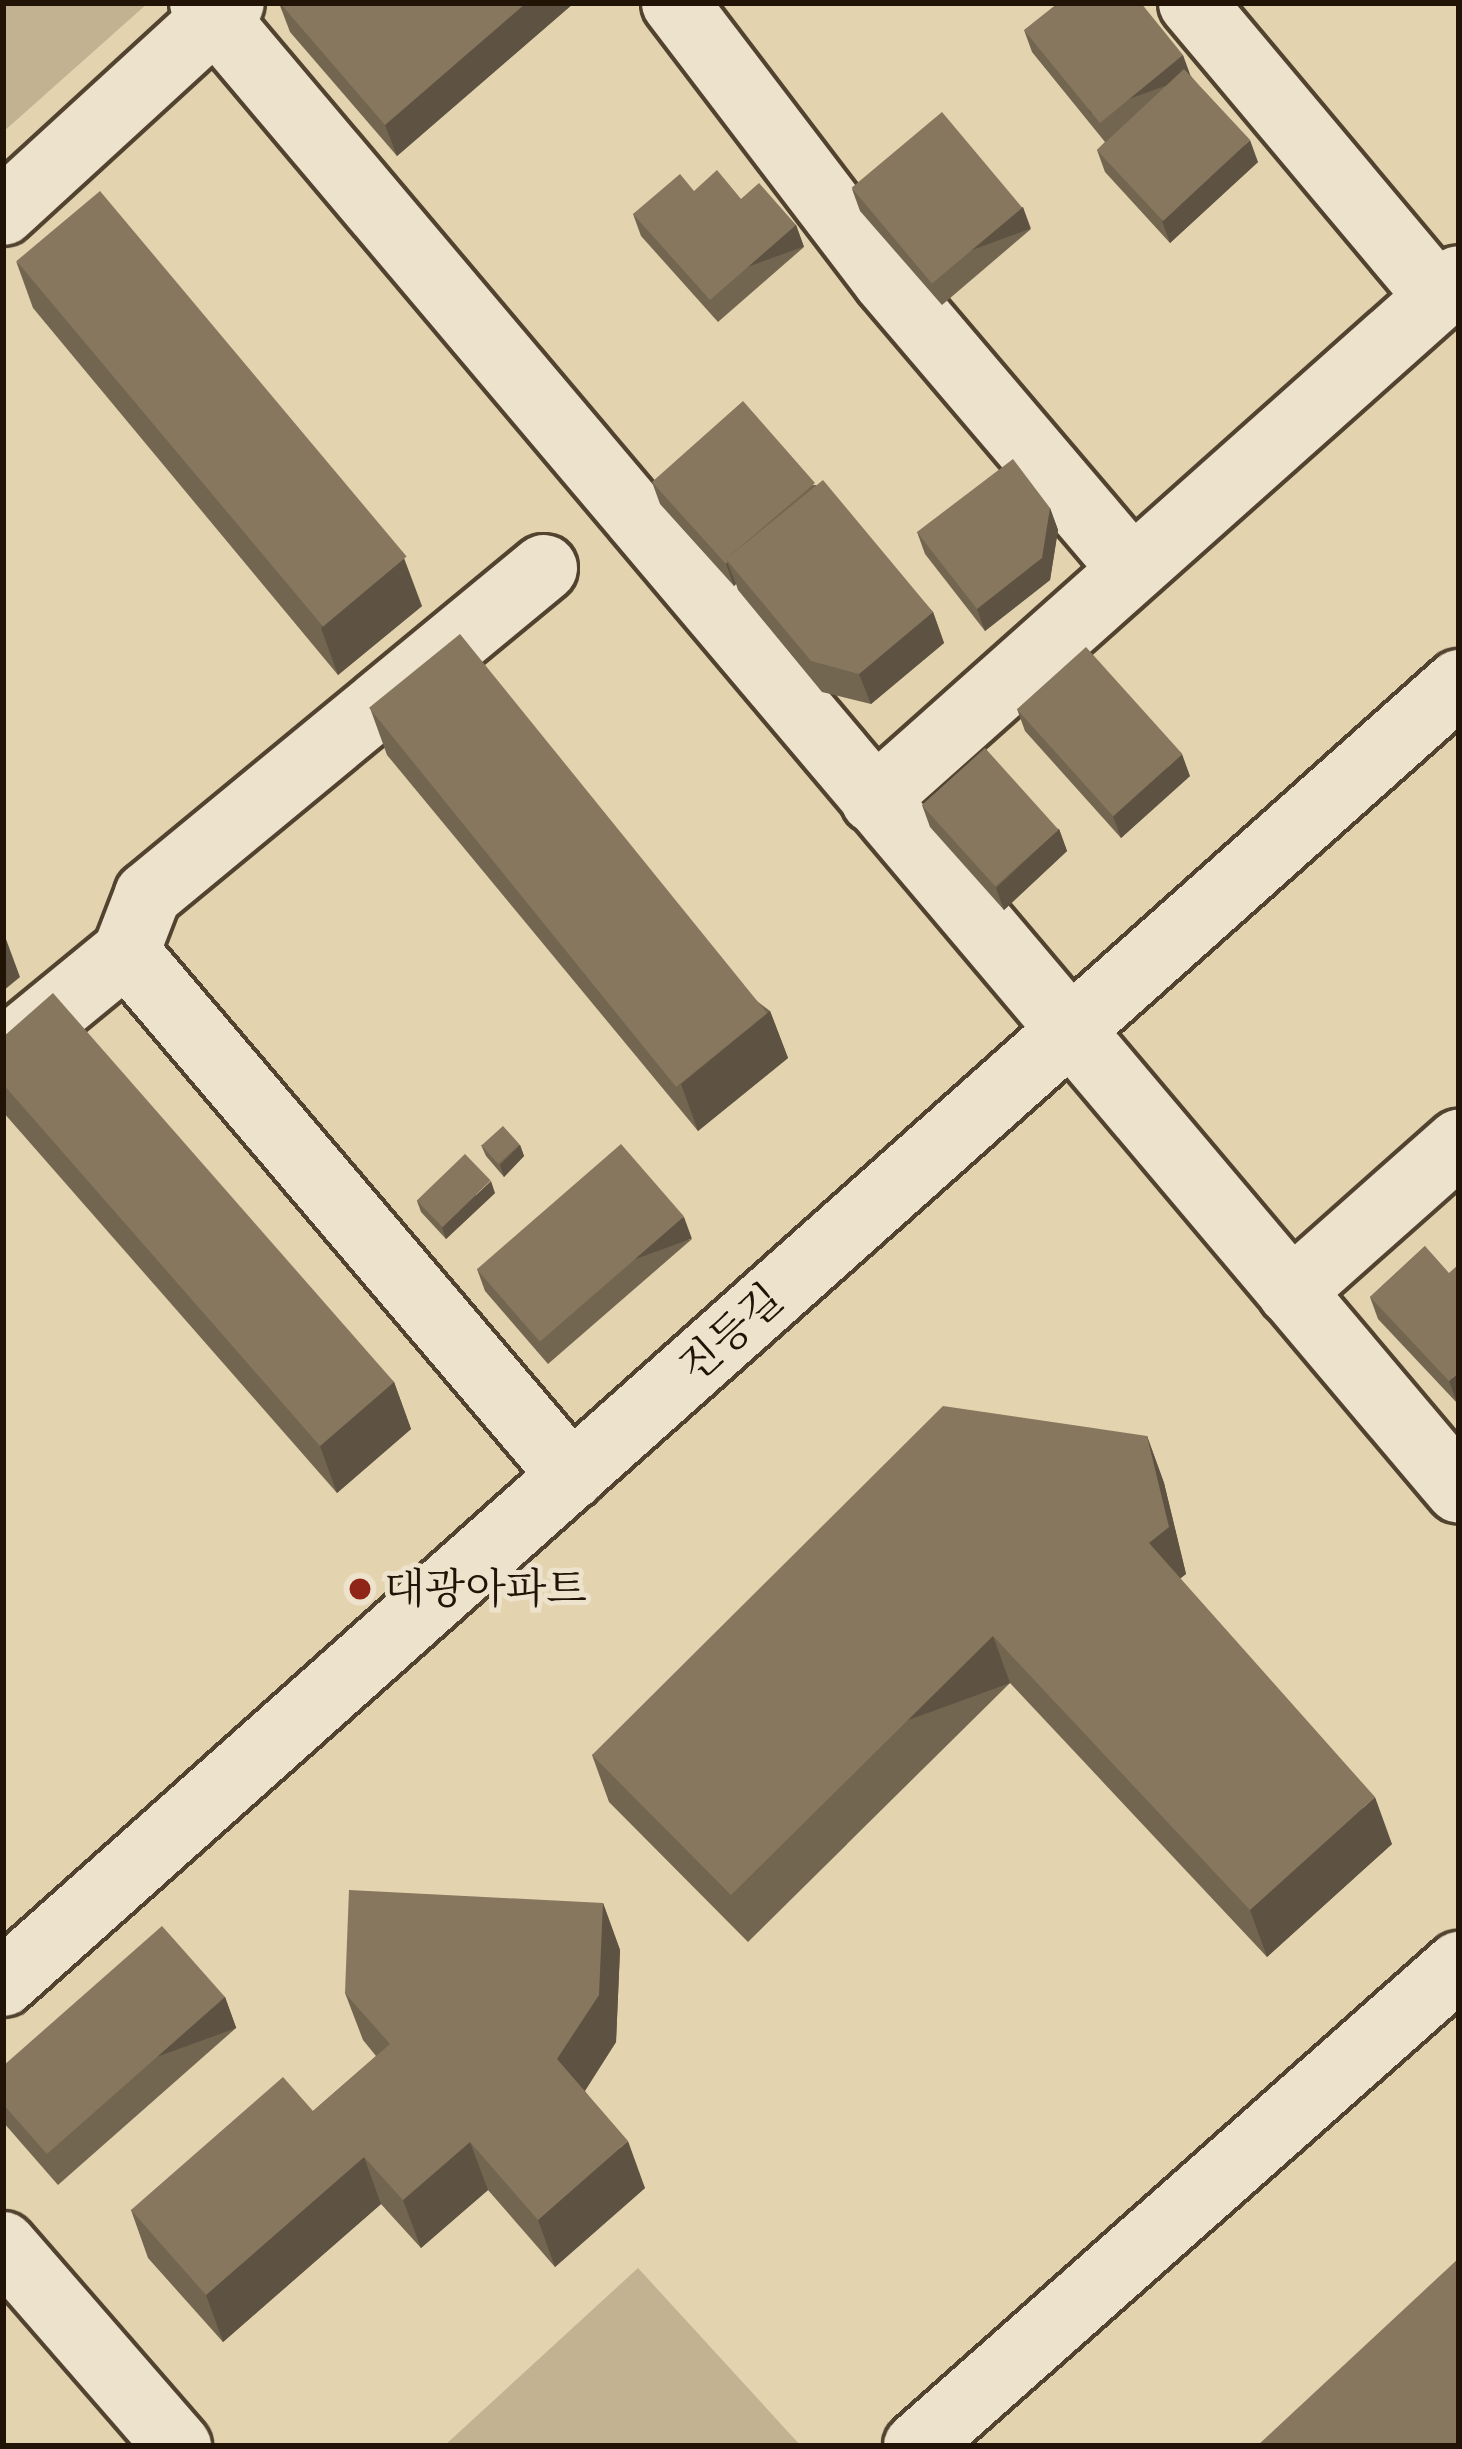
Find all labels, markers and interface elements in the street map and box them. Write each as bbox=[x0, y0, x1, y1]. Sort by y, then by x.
street label: 진등길 bbox=[669, 1274, 793, 1392]
place label: 대광아파트 bbox=[384, 1564, 587, 1614]
marker: 대광아파트 bbox=[347, 1576, 373, 1602]

